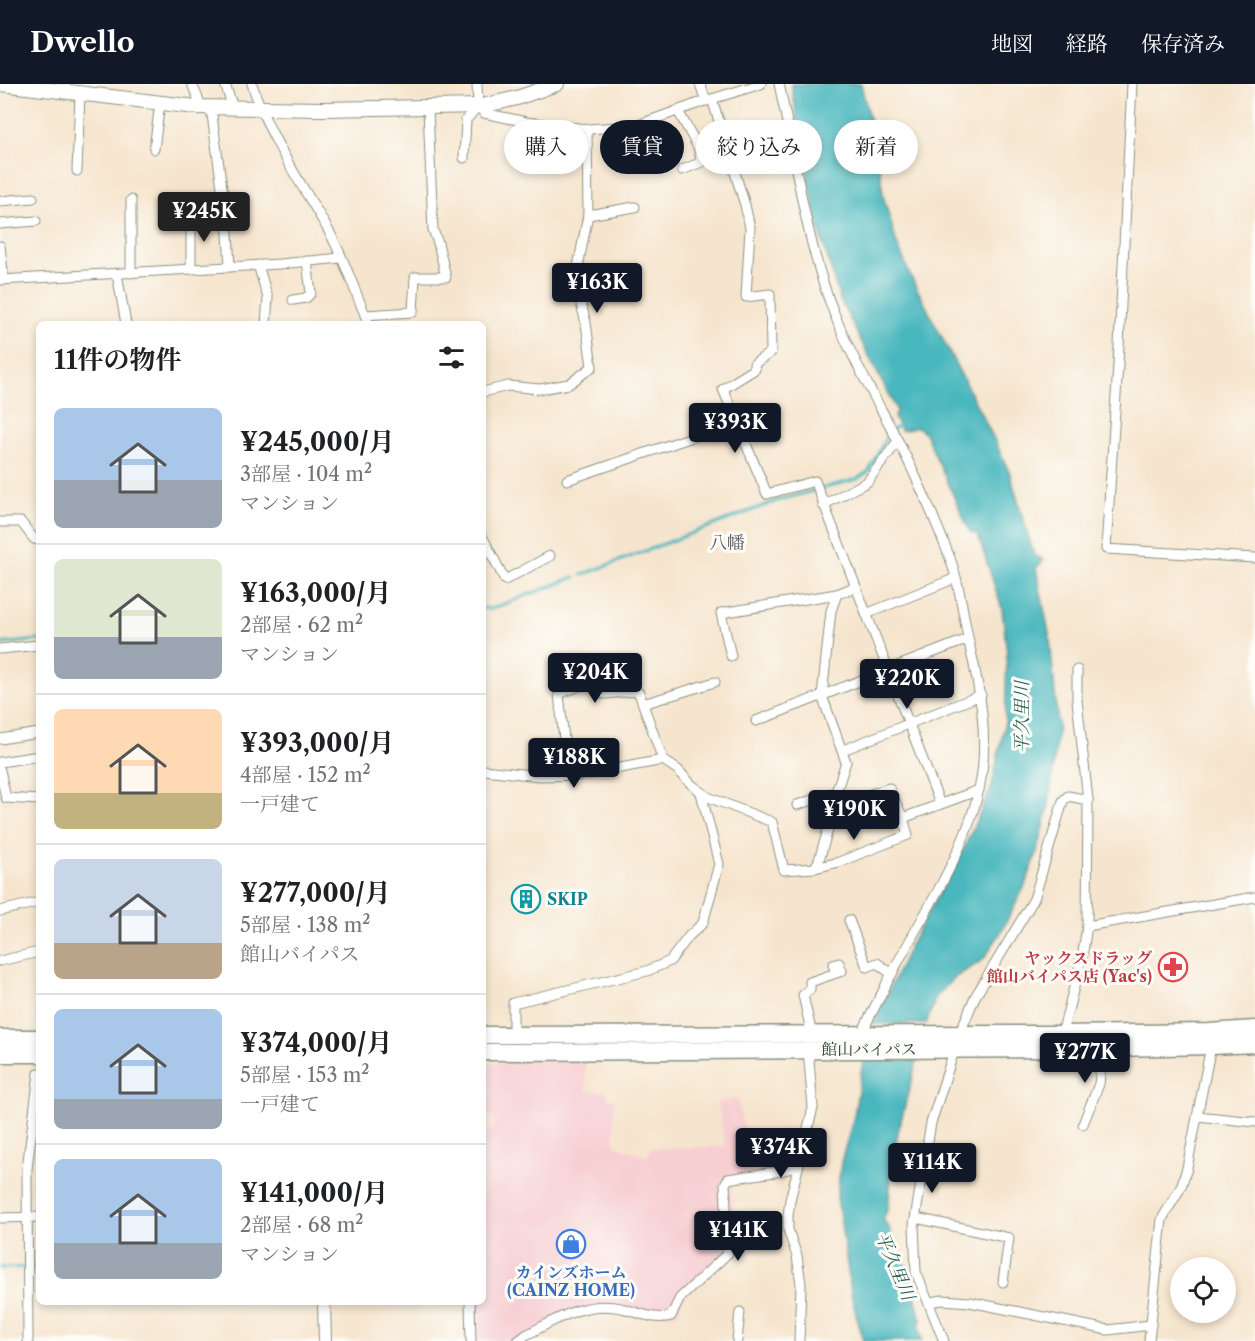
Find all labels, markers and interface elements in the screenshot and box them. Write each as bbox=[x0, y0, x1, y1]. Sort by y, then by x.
text: Dwello bbox=[30, 25, 135, 59]
text: 地図 bbox=[991, 31, 1033, 56]
text: 経路 bbox=[1066, 31, 1108, 56]
text: 保存済み bbox=[1141, 31, 1225, 56]
chip: 購入 bbox=[504, 120, 588, 174]
chip: 賃貸 bbox=[600, 120, 684, 174]
chip: 絞り込み bbox=[696, 120, 822, 174]
chip: 新着 bbox=[834, 120, 918, 174]
pin: ¥245K bbox=[162, 192, 246, 243]
text: ¥245K bbox=[172, 199, 236, 223]
pin: ¥163K bbox=[555, 263, 639, 314]
text: ¥163K bbox=[566, 270, 628, 294]
icon: filters bbox=[435, 341, 468, 374]
text: 11件の物件 bbox=[54, 344, 181, 376]
pin: ¥393K bbox=[693, 403, 777, 454]
text: ¥393K bbox=[703, 410, 767, 434]
text: ¥245,000/月 bbox=[240, 426, 395, 458]
icon: home bbox=[102, 432, 174, 504]
text: 3部屋 · 104 m² bbox=[240, 462, 372, 486]
text: マンション bbox=[240, 491, 339, 515]
district label: 八幡 bbox=[709, 532, 745, 554]
text: ¥163,000/月 bbox=[240, 577, 392, 609]
icon: home bbox=[102, 583, 174, 655]
text: 2部屋 · 62 m² bbox=[240, 613, 363, 637]
text: マンション bbox=[240, 642, 339, 666]
pin: ¥204K bbox=[553, 653, 637, 704]
pin: ¥220K bbox=[865, 659, 949, 710]
text: ¥204K bbox=[562, 660, 628, 684]
text: ¥220K bbox=[874, 666, 940, 690]
water label: 平久里川 bbox=[1011, 679, 1033, 753]
text: ¥393,000/月 bbox=[240, 727, 395, 759]
icon: home bbox=[102, 733, 174, 805]
pin: ¥188K bbox=[532, 738, 616, 789]
text: ¥188K bbox=[542, 745, 606, 769]
text: 4部屋 · 152 m² bbox=[240, 763, 371, 787]
pin: ¥190K bbox=[812, 790, 896, 841]
text: 一戸建て bbox=[240, 792, 320, 816]
text: ¥190K bbox=[822, 797, 886, 821]
text: ¥277,000/月 bbox=[240, 877, 391, 909]
icon: home bbox=[102, 883, 174, 955]
building icon: SKIP bbox=[510, 883, 542, 915]
place label: SKIP bbox=[547, 889, 588, 909]
text: 5部屋 · 138 m² bbox=[240, 913, 371, 937]
text: 館山バイパス bbox=[240, 942, 360, 966]
place label: ヤックスドラッグ 館山バイパス店 (Yac's) bbox=[987, 948, 1152, 986]
pharmacy icon: ヤックスドラッグ 館山バイパス店 (Yac's) bbox=[1157, 951, 1189, 983]
text: ¥374,000/月 bbox=[240, 1027, 392, 1059]
icon: home bbox=[102, 1033, 174, 1105]
pin: ¥277K bbox=[1043, 1033, 1127, 1084]
street label: 館山バイパス bbox=[821, 1039, 917, 1059]
text: ¥277K bbox=[1054, 1040, 1116, 1064]
text: 5部屋 · 153 m² bbox=[240, 1063, 370, 1087]
text: 一戸建て bbox=[240, 1092, 320, 1116]
pin: ¥374K bbox=[739, 1128, 823, 1179]
text: ¥374K bbox=[750, 1135, 812, 1159]
pin: ¥114K bbox=[890, 1143, 974, 1194]
text: ¥114K bbox=[902, 1150, 962, 1174]
text: ¥141,000/月 bbox=[240, 1177, 388, 1209]
icon: home bbox=[102, 1183, 174, 1255]
pin: ¥141K bbox=[696, 1211, 780, 1262]
text: 2部屋 · 68 m² bbox=[240, 1213, 363, 1237]
text: ¥141K bbox=[708, 1218, 768, 1242]
shop icon: カインズホーム (CAINZ HOME) bbox=[555, 1228, 587, 1260]
water label: 平久里川 bbox=[871, 1229, 920, 1305]
text: マンション bbox=[240, 1242, 339, 1266]
map controls bbox=[1170, 1257, 1236, 1323]
button: locate bbox=[1170, 1257, 1236, 1323]
place label: カインズホーム (CAINZ HOME) bbox=[507, 1262, 635, 1300]

